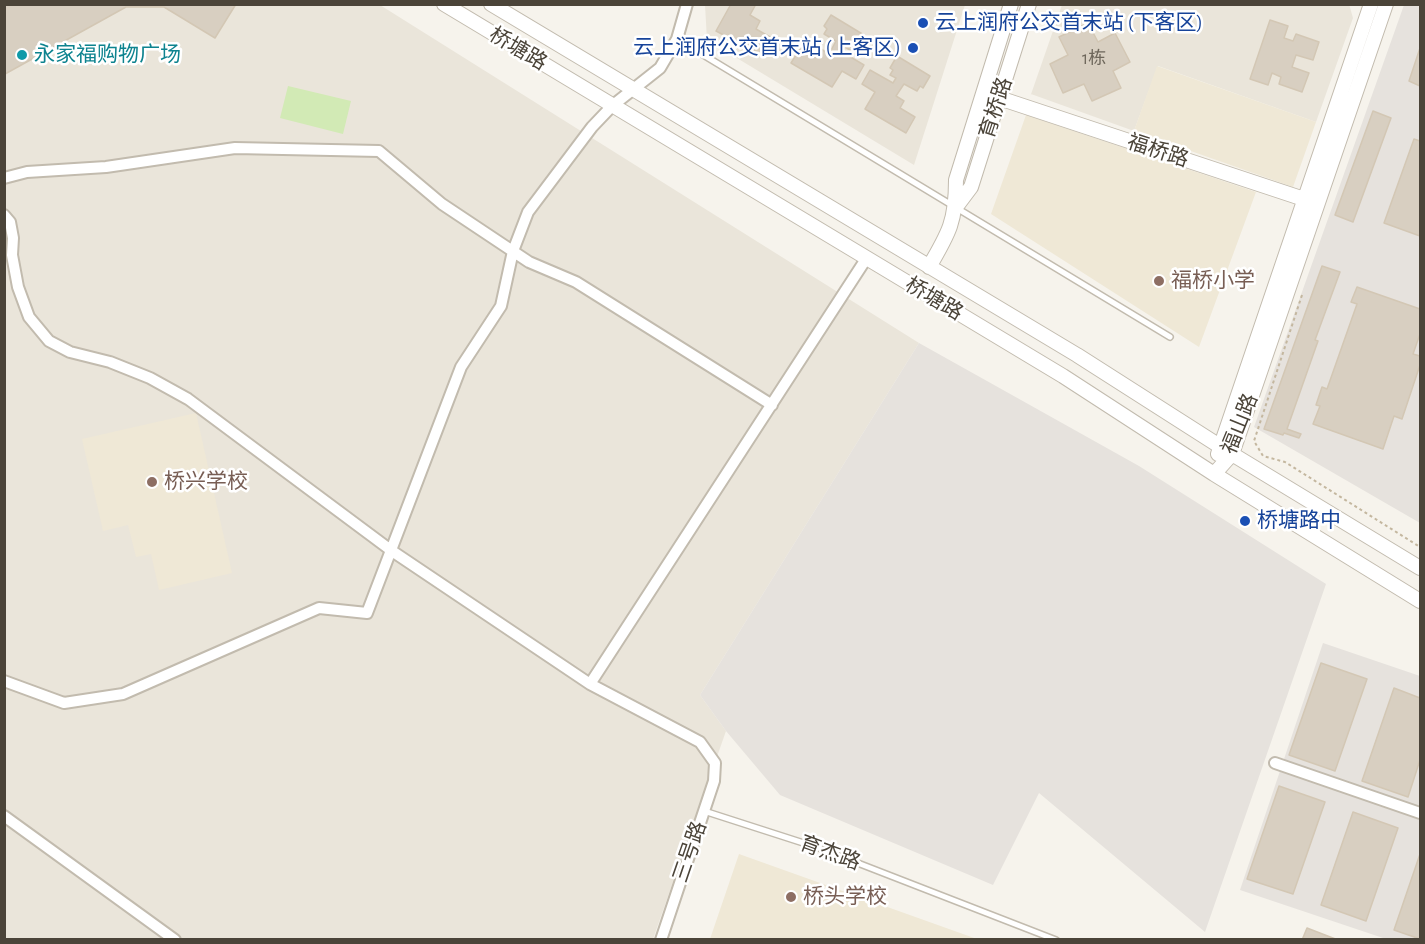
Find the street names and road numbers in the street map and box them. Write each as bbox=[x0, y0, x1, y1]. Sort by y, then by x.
street label: 桥塘路 bbox=[485, 22, 551, 76]
street label: 育桥路 bbox=[974, 74, 1018, 142]
street label: 福桥路 bbox=[1124, 129, 1192, 173]
street label: 桥塘路 bbox=[901, 272, 967, 326]
street label: 福山路 bbox=[1217, 390, 1263, 458]
street label: 三号路 bbox=[668, 818, 712, 886]
street label: 育杰路 bbox=[796, 830, 864, 876]

